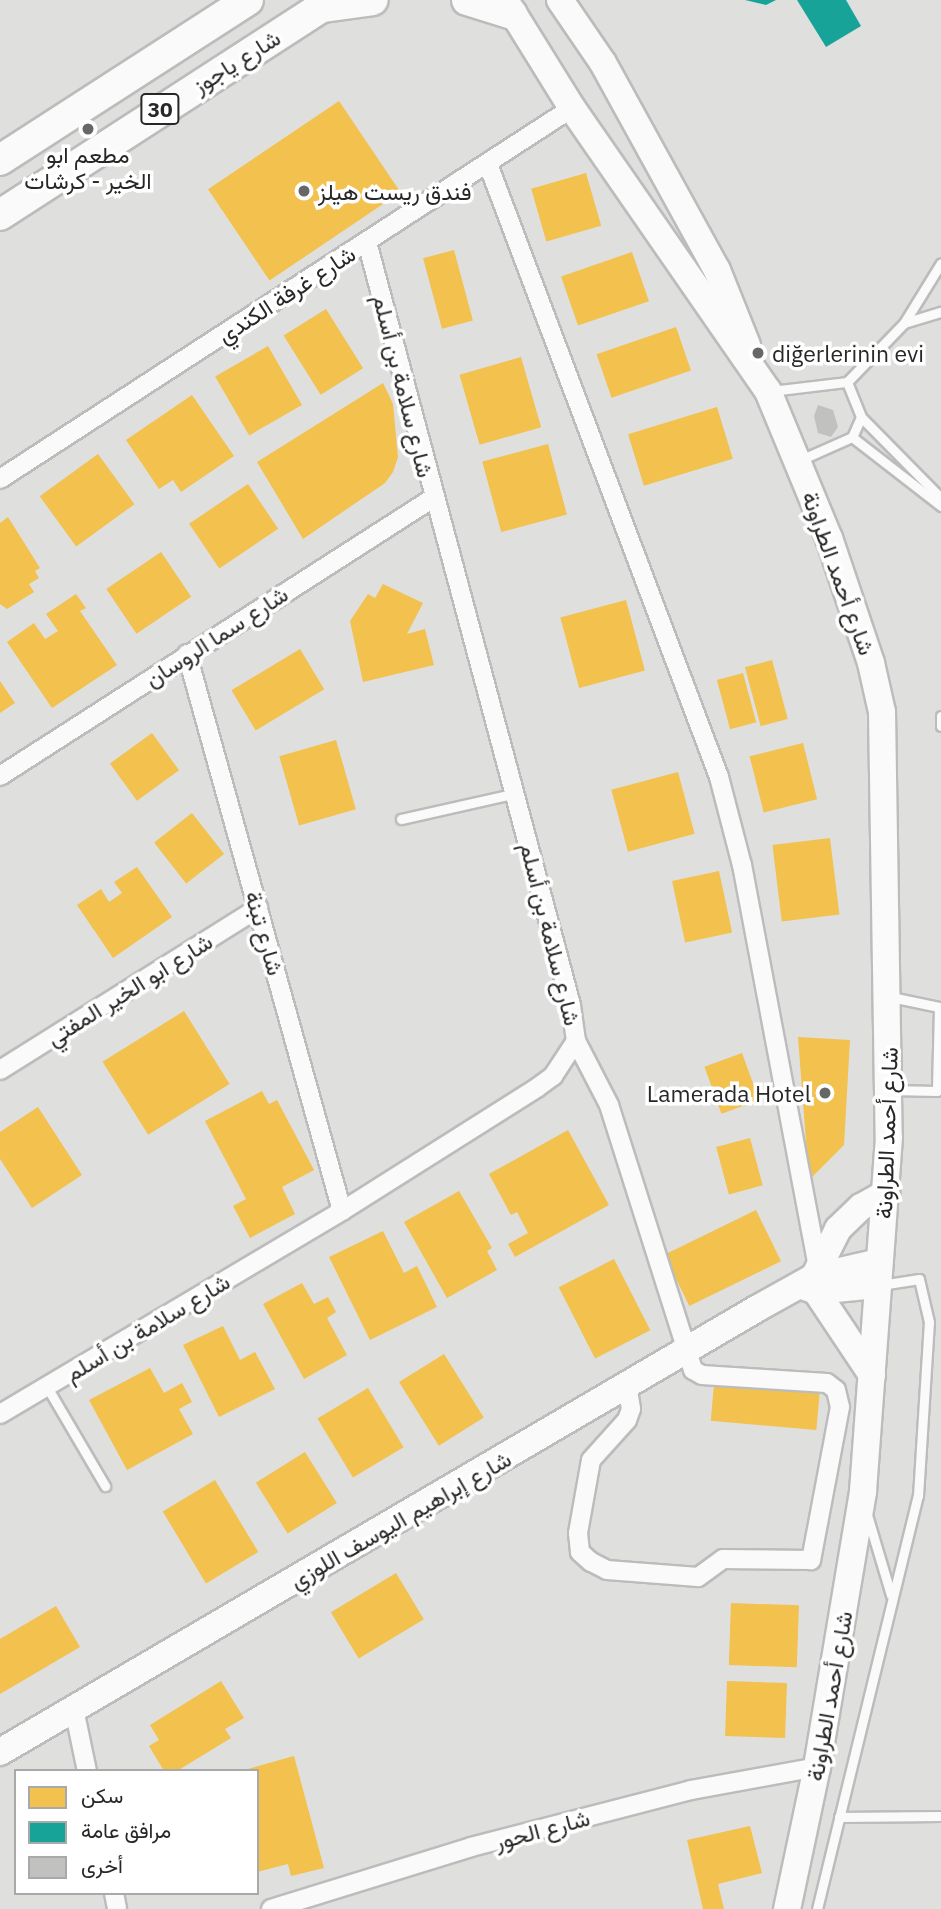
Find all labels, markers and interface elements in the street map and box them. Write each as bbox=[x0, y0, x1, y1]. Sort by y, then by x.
street label: شارع ياجوز bbox=[187, 23, 285, 99]
road number: 30 bbox=[139, 92, 181, 126]
marker: مطعم ابو الخير - كرشات bbox=[80, 121, 96, 137]
place label: مطعم ابو الخير - كرشات bbox=[24, 140, 152, 194]
place label: فندق ريست هيلز bbox=[318, 177, 472, 205]
marker: فندق ريست هيلز bbox=[296, 183, 312, 199]
street label: شارع غرفة الكندي bbox=[212, 239, 360, 349]
street label: شارع سلامة بن أسلم bbox=[368, 292, 440, 480]
place label: diğerlerinin evi bbox=[772, 339, 924, 367]
marker: diğerlerinin evi bbox=[750, 345, 766, 361]
street label: شارع أحمد الطراونة bbox=[797, 487, 881, 659]
street label: شارع سما الروسان bbox=[139, 580, 293, 692]
street label: شارع سلامة بن أسلم bbox=[515, 840, 587, 1028]
street label: شارع تبنة bbox=[240, 888, 290, 978]
street label: شارع ابو الخير المفتي bbox=[41, 927, 217, 1051]
street label: شارع أحمد الطراونة bbox=[869, 1047, 903, 1219]
place label: Lamerada Hotel bbox=[647, 1079, 811, 1107]
marker: Lamerada Hotel bbox=[817, 1085, 833, 1101]
street label: شارع سلامة بن أسلم bbox=[60, 1267, 234, 1387]
street label: شارع إبراهيم اليوسف اللوزي bbox=[284, 1444, 516, 1594]
street label: شارع أحمد الطراونة bbox=[800, 1609, 858, 1783]
legend bbox=[14, 1769, 259, 1895]
text: سكن bbox=[81, 1781, 123, 1809]
street label: شارع الحور bbox=[491, 1803, 593, 1855]
text: مرافق عامة bbox=[81, 1816, 171, 1844]
text: أخرى bbox=[81, 1851, 123, 1879]

